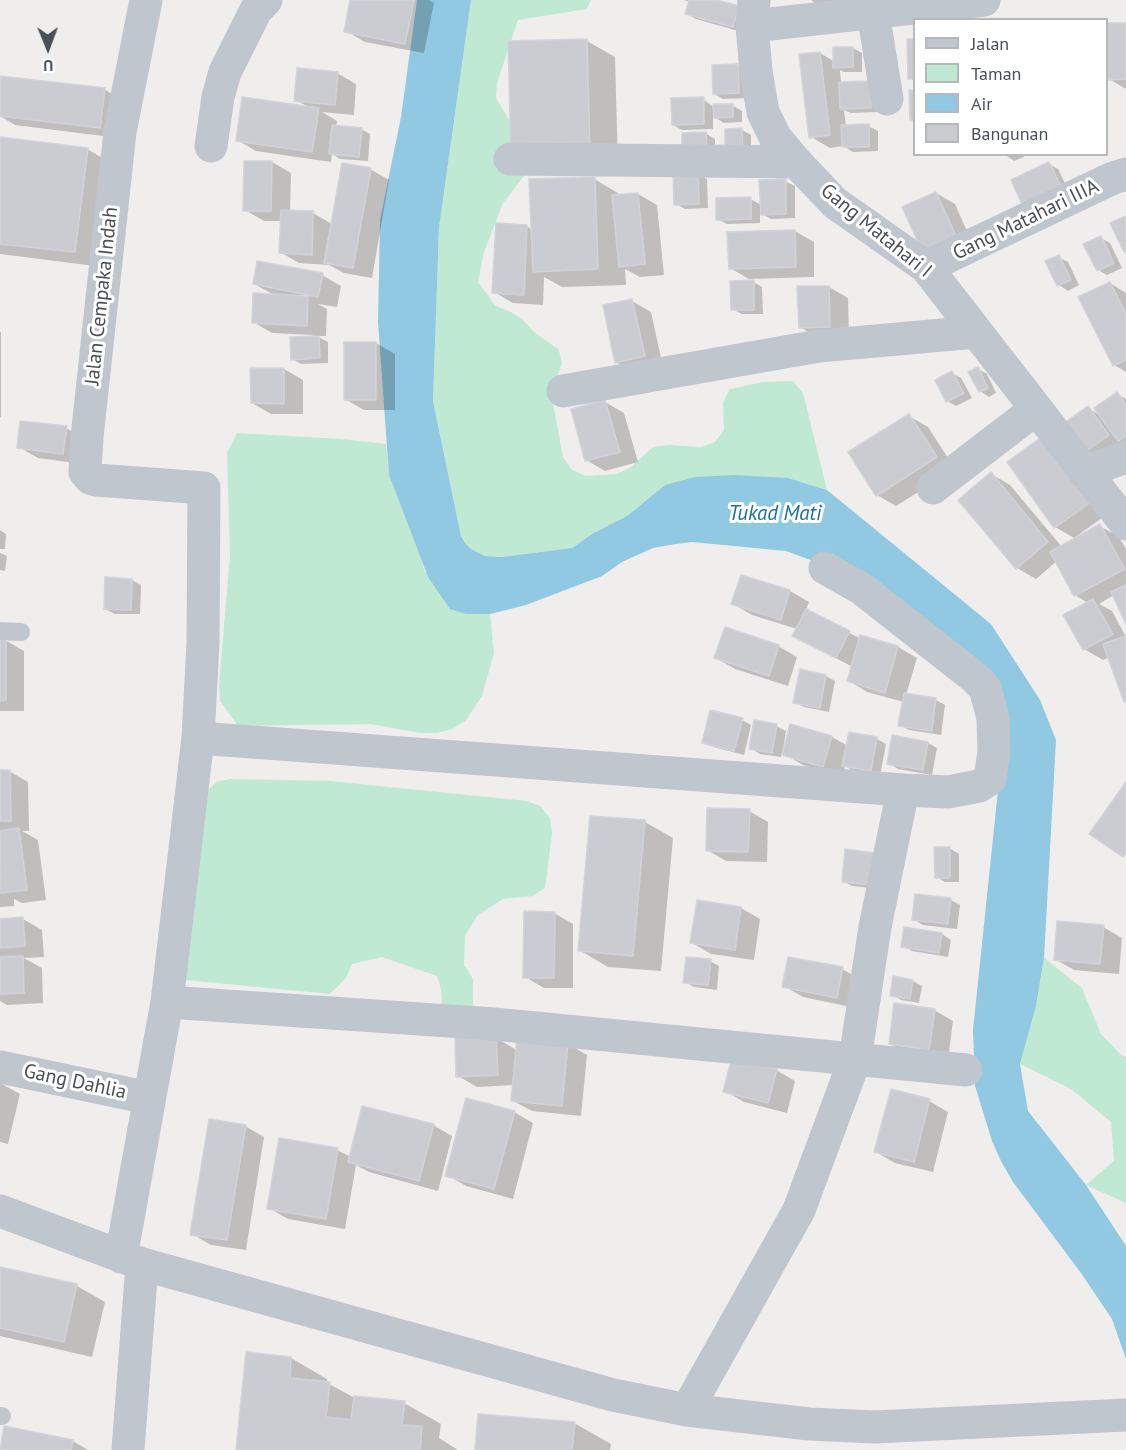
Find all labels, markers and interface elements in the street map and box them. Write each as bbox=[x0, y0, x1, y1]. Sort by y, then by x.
north arrow bbox=[18, 18, 78, 78]
legend bbox=[913, 18, 1108, 156]
text: Jalan bbox=[971, 32, 1009, 55]
text: U bbox=[43, 56, 54, 76]
text: Taman bbox=[971, 62, 1021, 85]
text: Air bbox=[971, 92, 992, 115]
text: Bangunan bbox=[971, 122, 1048, 145]
street label: Gang Matahari IIIA bbox=[949, 174, 1103, 266]
street label: Gang Matahari I bbox=[816, 179, 936, 283]
street label: Jalan Cempaka Indah bbox=[81, 206, 123, 386]
water label: Tukad Mati bbox=[728, 501, 822, 527]
street label: Gang Dahlia bbox=[22, 1059, 128, 1105]

